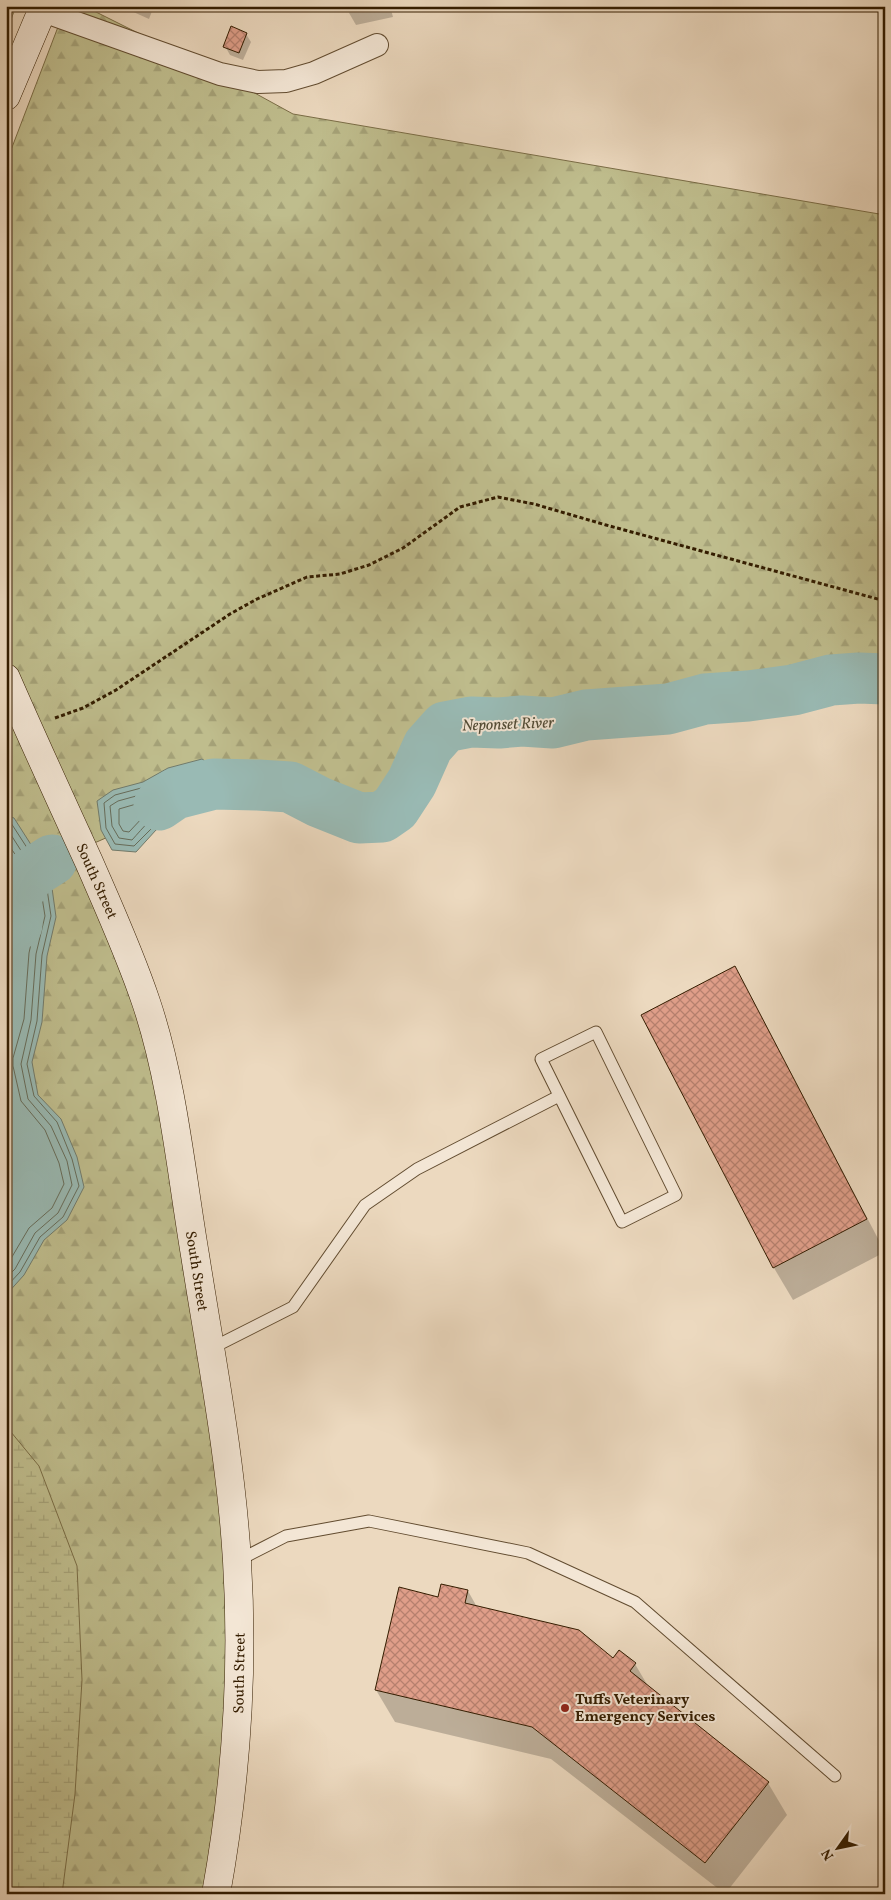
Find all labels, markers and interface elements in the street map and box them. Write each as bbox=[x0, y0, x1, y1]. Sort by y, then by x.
water label: Neponset River bbox=[462, 712, 555, 738]
street label: South Street bbox=[70, 840, 122, 923]
street label: South Street bbox=[179, 1229, 212, 1313]
street label: South Street bbox=[229, 1632, 252, 1714]
place label: Tuffs Veterinary Emergency Services bbox=[575, 1690, 715, 1728]
marker: Tuffs Veterinary Emergency Services bbox=[559, 1702, 571, 1714]
north arrow bbox=[814, 1822, 864, 1872]
text: N bbox=[818, 1845, 839, 1864]

